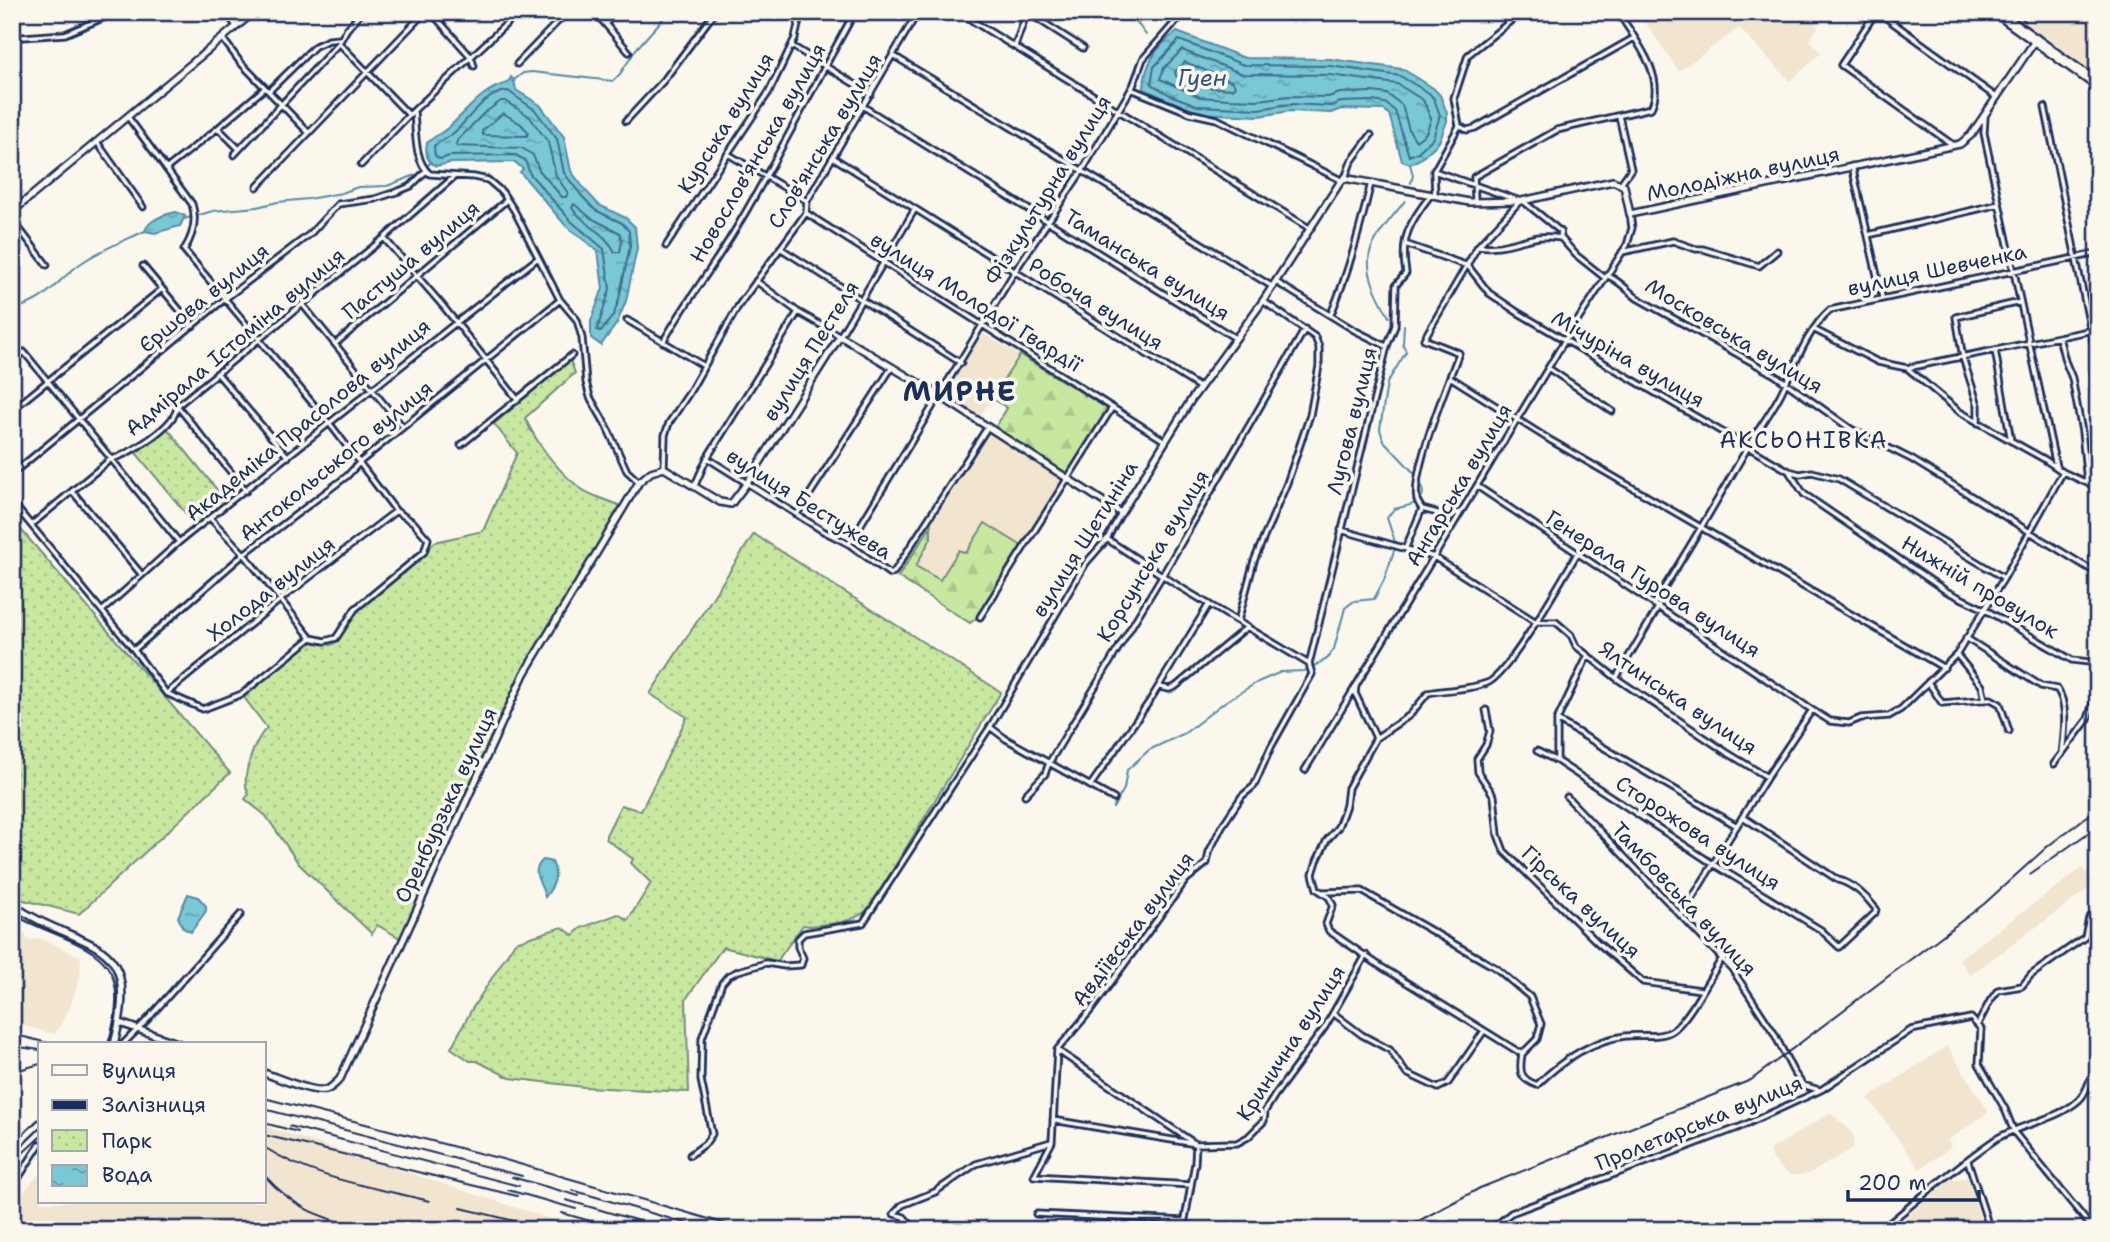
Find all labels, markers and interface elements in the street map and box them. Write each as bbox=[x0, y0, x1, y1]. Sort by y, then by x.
street label: Новослов'янська вулиця bbox=[683, 38, 833, 268]
street label: Курська вулиця bbox=[671, 47, 781, 199]
street label: Слов'янська вулиця bbox=[761, 48, 889, 234]
water label: Гуен bbox=[1178, 63, 1226, 93]
street label: Фізкультурна вулиця bbox=[978, 90, 1118, 290]
street label: Молодіжна вулиця bbox=[1644, 140, 1842, 208]
street label: Пастуша вулиця bbox=[336, 194, 486, 326]
street label: Таманська вулиця bbox=[1059, 203, 1235, 327]
street label: вулиця Молодої Гвардії bbox=[865, 225, 1088, 379]
street label: Єршова вулиця bbox=[133, 237, 275, 359]
street label: вулиця Шевченка bbox=[1845, 237, 2029, 303]
street label: Адмірала Істоміна вулиця bbox=[119, 242, 351, 442]
street label: Робоча вулиця bbox=[1023, 251, 1169, 357]
street label: Московська вулиця bbox=[1640, 272, 1828, 400]
street label: вулиця Пестеля bbox=[757, 275, 865, 427]
street label: Мічуріна вулиця bbox=[1546, 304, 1710, 414]
street label: Академіка Прасолова вулиця bbox=[180, 312, 436, 528]
street label: Лугова вулиця bbox=[1320, 344, 1384, 498]
district label: МИРНЕ bbox=[903, 372, 1017, 410]
street label: Антокольського вулиця bbox=[233, 374, 439, 548]
street label: Ангарська вулиця bbox=[1399, 398, 1519, 572]
district label: АКСЬОНІВКА bbox=[1719, 425, 1889, 455]
street label: вулиця Бестужева bbox=[721, 442, 897, 566]
street label: вулиця Щетиніна bbox=[1026, 455, 1144, 623]
street label: Корсунська вулиця bbox=[1090, 465, 1216, 647]
street label: Генерала Гурова вулиця bbox=[1540, 504, 1766, 664]
street label: Нижній провулок bbox=[1896, 529, 2064, 645]
street label: Холода вулиця bbox=[201, 530, 341, 648]
street label: Ялтинська вулиця bbox=[1593, 635, 1763, 761]
street label: Оренбурзька вулиця bbox=[388, 703, 504, 907]
street label: Сторожова вулиця bbox=[1610, 769, 1786, 897]
street label: Тамбовська вулиця bbox=[1605, 816, 1763, 982]
street label: Гірська вулиця bbox=[1515, 839, 1647, 965]
street label: Авдіївська вулиця bbox=[1066, 846, 1200, 1012]
street label: Кринична вулиця bbox=[1230, 960, 1352, 1126]
legend bbox=[38, 1042, 266, 1204]
text: Вулиця bbox=[102, 1057, 176, 1085]
street label: Пролетарська вулиця bbox=[1591, 1069, 1807, 1177]
text: Залізниця bbox=[102, 1091, 206, 1119]
text: Парк bbox=[102, 1127, 152, 1155]
scale bar bbox=[1848, 1158, 1979, 1202]
text: Вода bbox=[102, 1161, 152, 1189]
text: 200 m bbox=[1858, 1169, 1927, 1197]

